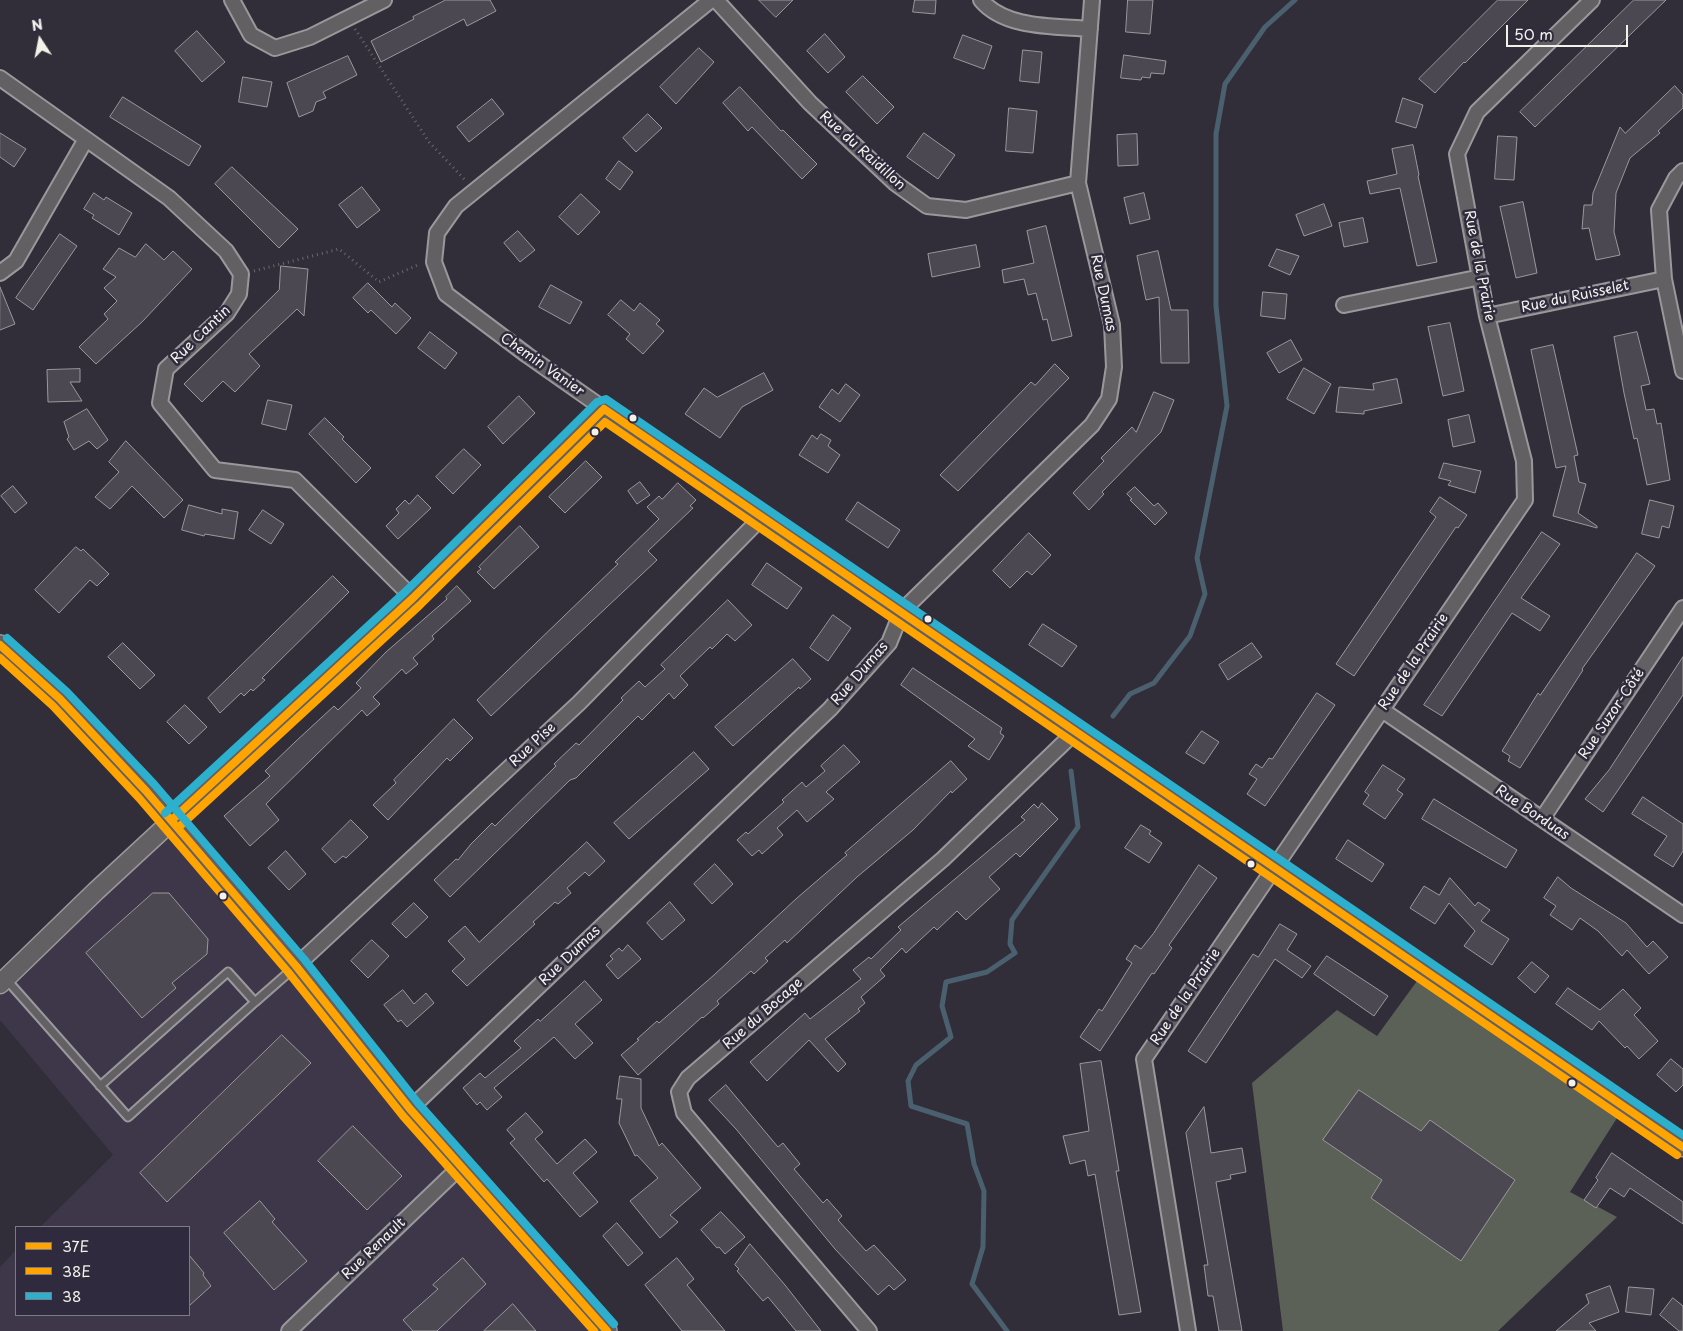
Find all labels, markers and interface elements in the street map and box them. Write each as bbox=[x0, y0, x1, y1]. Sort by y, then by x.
text: N bbox=[30, 13, 44, 36]
north arrow bbox=[15, 15, 65, 65]
scale bar bbox=[1508, 15, 1630, 47]
text: 50 m bbox=[1514, 22, 1553, 45]
street label: Rue du Raidillon bbox=[816, 108, 908, 194]
street label: Rue de la Prairie bbox=[1460, 209, 1498, 323]
street label: Rue Dumas bbox=[1087, 253, 1119, 333]
street label: Rue du Ruisselet bbox=[1519, 277, 1631, 317]
street label: Rue Cantin bbox=[168, 302, 234, 368]
street label: Chemin Vanier bbox=[497, 330, 587, 400]
unlabelled marker bbox=[628, 413, 638, 423]
unlabelled marker bbox=[590, 427, 600, 437]
street label: Rue de la Prairie bbox=[1375, 610, 1453, 714]
unlabelled marker bbox=[923, 614, 933, 624]
street label: Rue Dumas bbox=[828, 639, 892, 709]
street label: Rue Suzor-Côté bbox=[1576, 666, 1648, 762]
street label: Rue Pise bbox=[506, 719, 560, 771]
street label: Rue Borduas bbox=[1492, 782, 1572, 844]
unlabelled marker bbox=[1246, 859, 1256, 869]
unlabelled marker bbox=[218, 891, 228, 901]
street label: Rue Dumas bbox=[536, 923, 604, 989]
street label: Rue de la Prairie bbox=[1147, 945, 1225, 1049]
street label: Rue du Bocage bbox=[720, 975, 806, 1053]
unlabelled marker bbox=[1567, 1078, 1577, 1088]
street label: Rue Renault bbox=[339, 1215, 409, 1283]
legend bbox=[15, 1226, 190, 1316]
text: 37E bbox=[62, 1234, 89, 1257]
text: 38E bbox=[62, 1259, 91, 1282]
text: 38 bbox=[62, 1284, 81, 1307]

